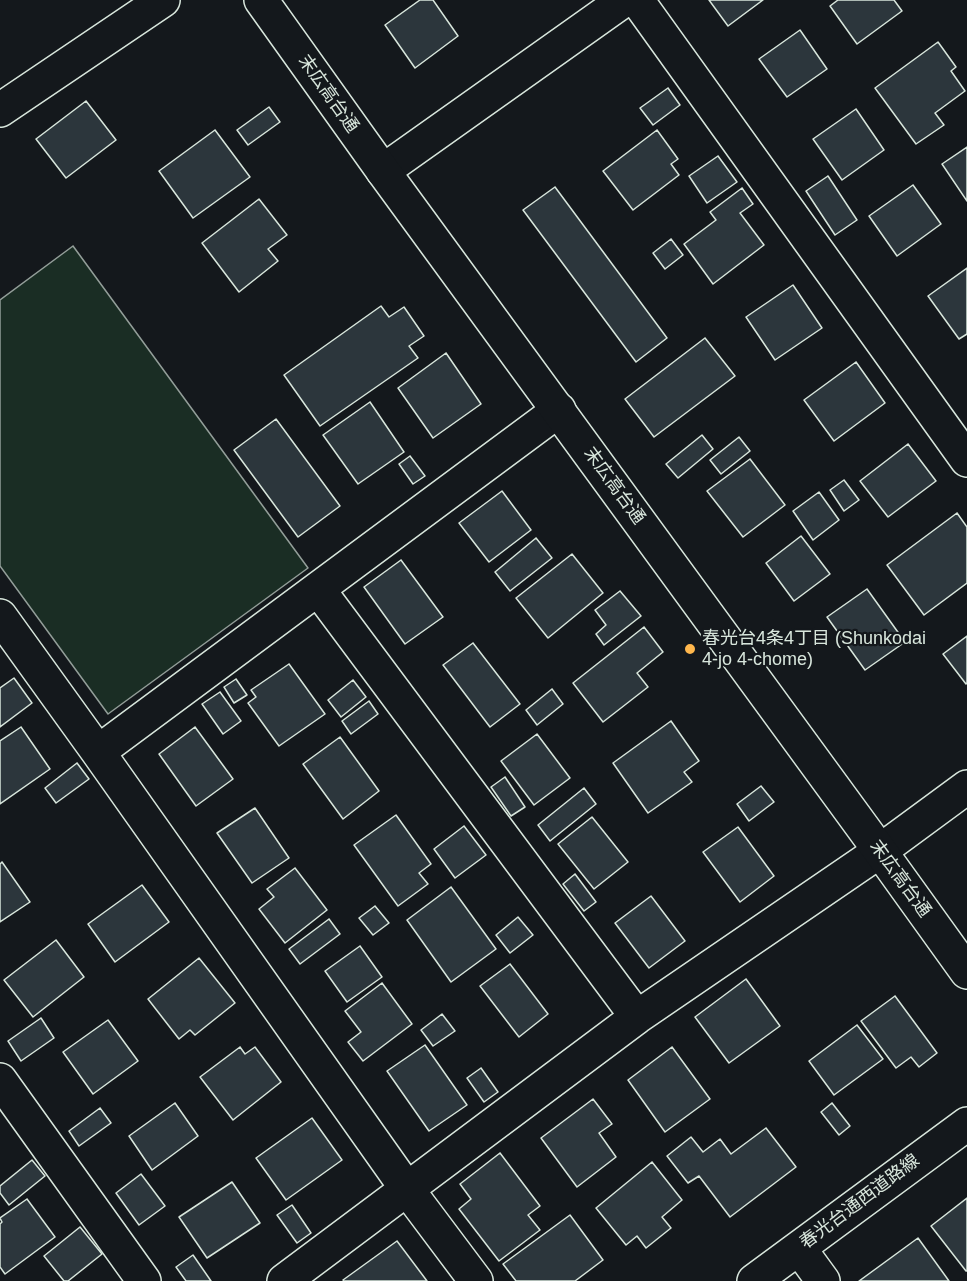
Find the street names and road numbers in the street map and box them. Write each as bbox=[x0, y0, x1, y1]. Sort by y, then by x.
street label: 末広高台通 bbox=[293, 51, 363, 137]
street label: 末広高台通 bbox=[579, 443, 649, 529]
street label: 末広高台通 bbox=[865, 836, 935, 922]
street label: 春光台通西道路線 bbox=[796, 1150, 924, 1254]

